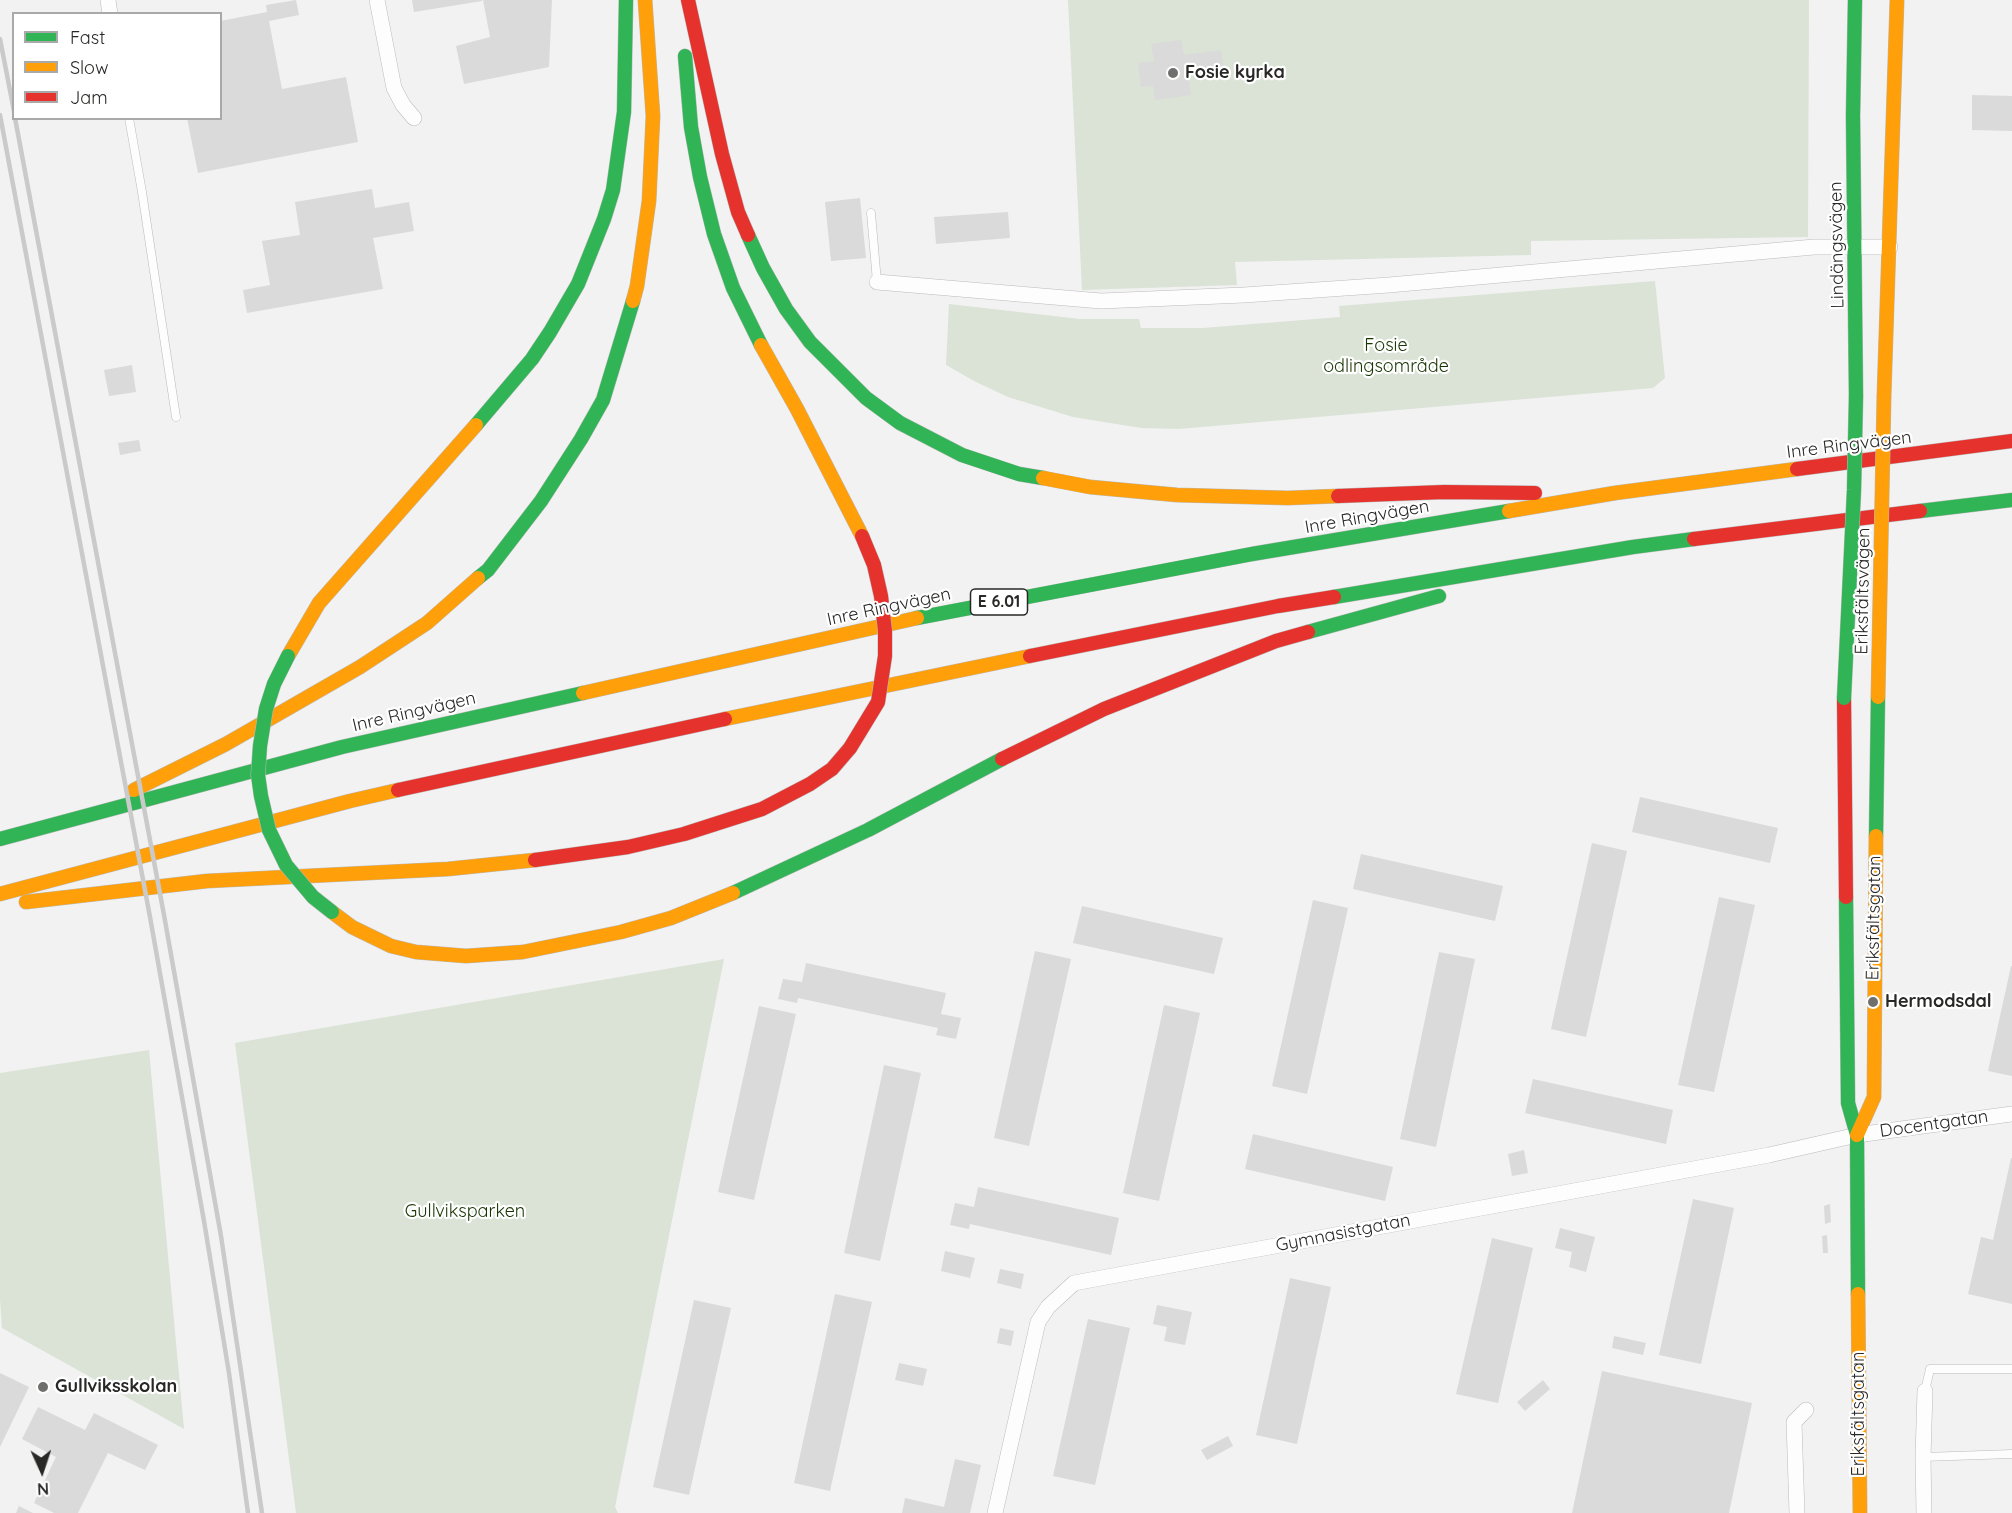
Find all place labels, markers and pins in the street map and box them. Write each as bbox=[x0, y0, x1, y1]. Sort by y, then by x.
place label: Fosie kyrka bbox=[1185, 62, 1285, 84]
marker: Fosie kyrka bbox=[1166, 66, 1180, 80]
place label: Hermodsdal bbox=[1885, 991, 1992, 1013]
marker: Hermodsdal bbox=[1866, 995, 1880, 1009]
place label: Gullviksskolan bbox=[55, 1376, 177, 1398]
marker: Gullviksskolan bbox=[36, 1380, 50, 1394]

